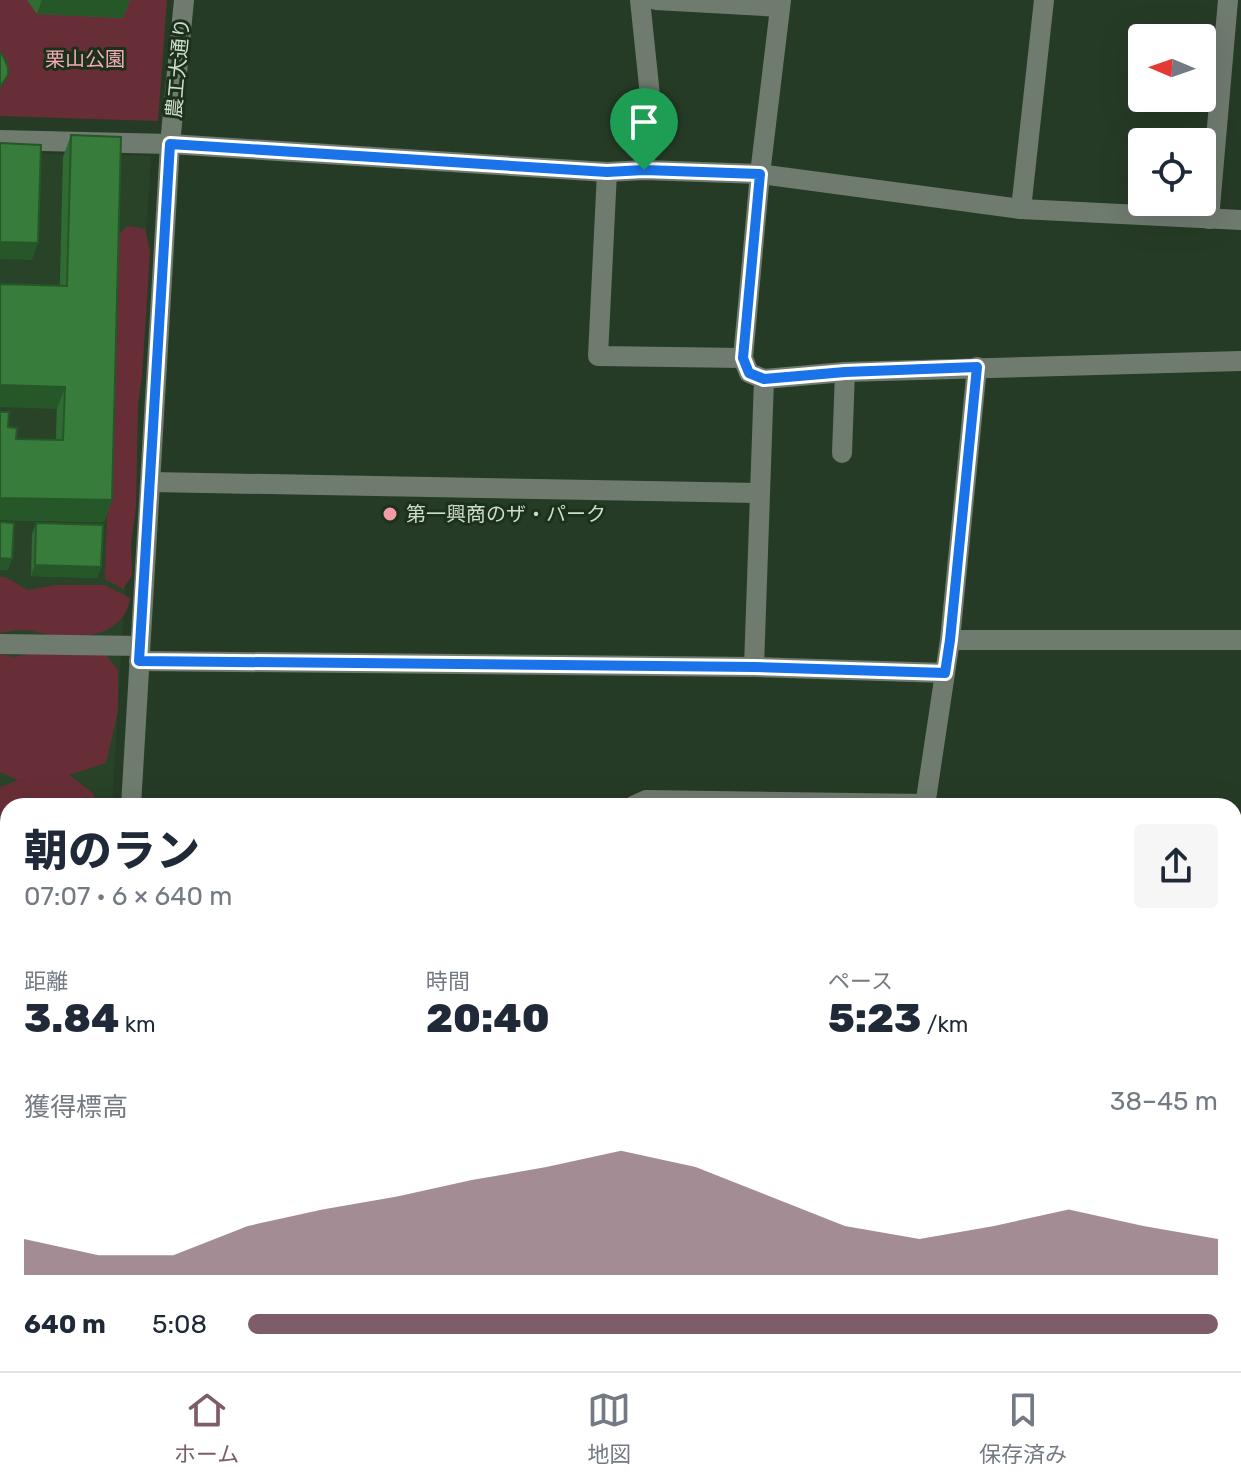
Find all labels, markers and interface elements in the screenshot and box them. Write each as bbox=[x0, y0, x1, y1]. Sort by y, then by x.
street label: 農工大通り bbox=[162, 17, 194, 119]
north arrow bbox=[1128, 24, 1216, 112]
map controls bbox=[1128, 24, 1216, 216]
park label: 栗山公園 bbox=[45, 47, 125, 71]
pin bbox=[610, 88, 678, 170]
icon: arrive bbox=[622, 100, 666, 144]
button: locate bbox=[1128, 128, 1216, 216]
place label: 第一興商のザ・パーク bbox=[406, 502, 606, 526]
marker: 第一興商のザ・パーク bbox=[381, 505, 399, 523]
button: share bbox=[1134, 824, 1218, 908]
text: 朝のラン bbox=[24, 825, 200, 877]
text: 07:07 · 6 × 640 m bbox=[24, 881, 232, 912]
text: 距離 bbox=[24, 968, 68, 995]
text: 時間 bbox=[426, 968, 470, 995]
text: ペース bbox=[828, 968, 893, 995]
text: 3.84 bbox=[24, 995, 119, 1042]
text: 20:40 bbox=[426, 995, 550, 1042]
text: 5:23 bbox=[828, 995, 921, 1042]
text: km bbox=[119, 1011, 156, 1038]
text: /km bbox=[921, 1011, 968, 1038]
text: 38–45 m bbox=[1110, 1086, 1218, 1117]
text: 獲得標高 bbox=[24, 1092, 128, 1123]
text: 640 m bbox=[24, 1309, 106, 1340]
text: 5:08 bbox=[152, 1309, 207, 1340]
tab: ホーム bbox=[174, 1388, 239, 1468]
tab: 地図 bbox=[587, 1388, 631, 1468]
tab: 保存済み bbox=[979, 1388, 1067, 1468]

